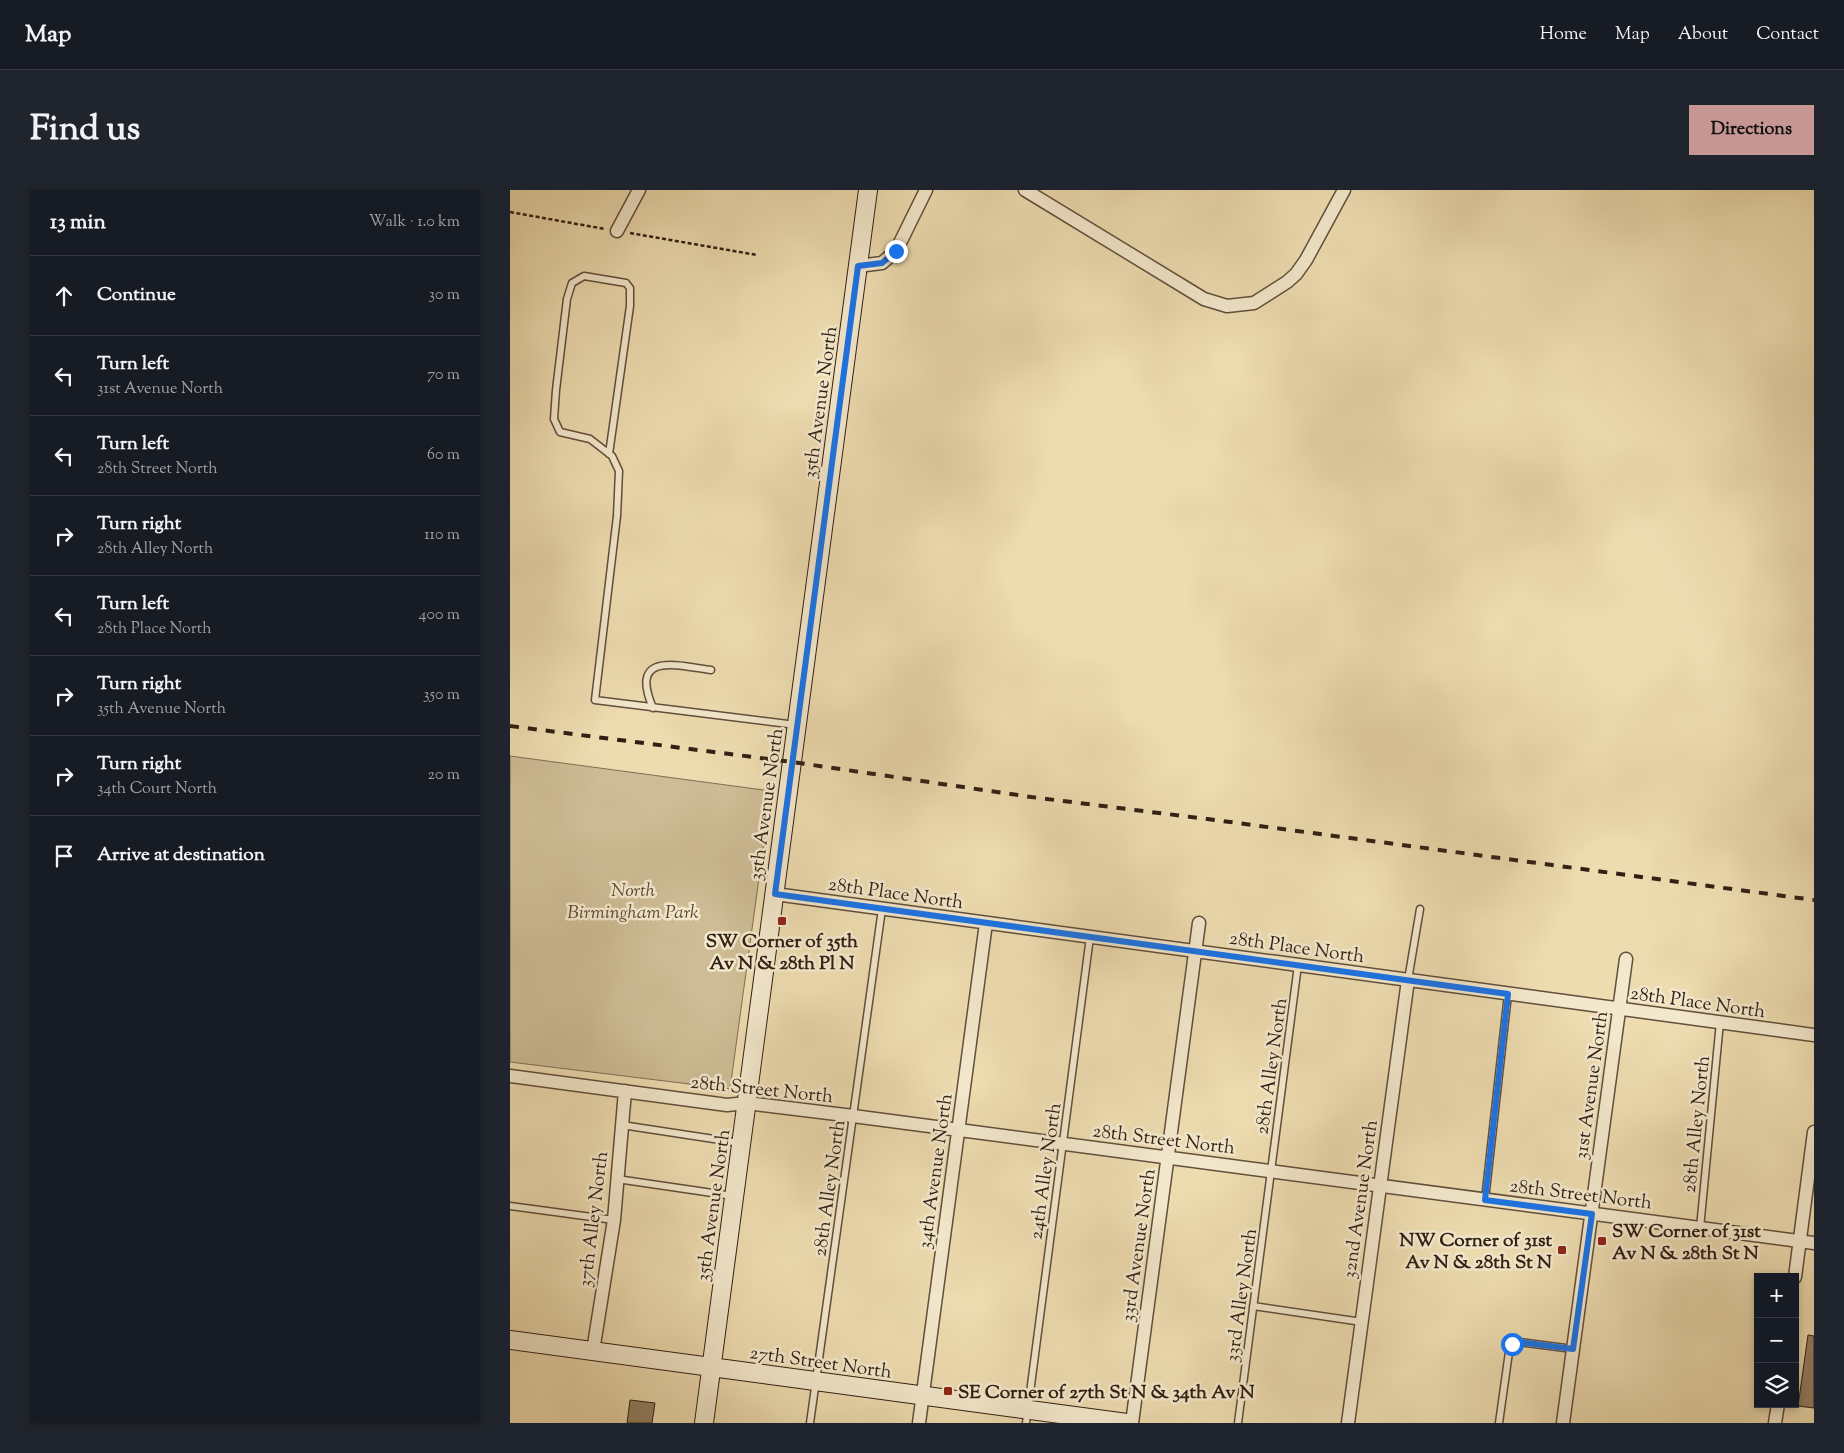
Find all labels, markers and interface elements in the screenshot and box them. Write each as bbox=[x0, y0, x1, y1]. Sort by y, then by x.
text: Map bbox=[25, 18, 71, 52]
text: Home bbox=[1540, 22, 1587, 48]
text: Map bbox=[1615, 22, 1650, 48]
text: About bbox=[1678, 22, 1728, 48]
text: Contact bbox=[1756, 22, 1819, 48]
text: Find us bbox=[30, 105, 140, 156]
button: Directions bbox=[1689, 105, 1814, 155]
text: 13 min bbox=[50, 208, 106, 238]
text: Walk · 1.0 km bbox=[369, 211, 460, 234]
route end bbox=[885, 240, 908, 263]
icon: ahead bbox=[50, 282, 78, 310]
text: Continue bbox=[97, 282, 176, 309]
text: 30 m bbox=[429, 284, 460, 307]
street label: 35th Avenue North bbox=[797, 324, 846, 480]
text: Turn left bbox=[97, 351, 169, 378]
icon: left bbox=[50, 362, 78, 390]
text: 70 m bbox=[427, 364, 460, 387]
text: 31st Avenue North bbox=[97, 378, 223, 401]
text: Turn left bbox=[97, 431, 169, 458]
icon: left bbox=[50, 442, 78, 470]
text: 60 m bbox=[427, 444, 460, 467]
text: 28th Street North bbox=[97, 458, 218, 481]
text: Turn right bbox=[97, 511, 181, 538]
icon: right bbox=[50, 522, 78, 550]
text: 110 m bbox=[424, 524, 460, 547]
text: 28th Alley North bbox=[97, 538, 213, 561]
text: Turn left bbox=[97, 591, 169, 618]
icon: left bbox=[50, 602, 78, 630]
text: 400 m bbox=[419, 604, 460, 627]
text: 28th Place North bbox=[97, 618, 212, 641]
text: Turn right bbox=[97, 671, 181, 698]
icon: right bbox=[50, 682, 78, 710]
text: 350 m bbox=[423, 684, 460, 707]
text: 35th Avenue North bbox=[97, 698, 226, 721]
street label: 35th Avenue North bbox=[743, 726, 792, 882]
text: Turn right bbox=[97, 751, 181, 778]
icon: right bbox=[50, 762, 78, 790]
text: 20 m bbox=[427, 764, 460, 787]
text: 34th Court North bbox=[97, 778, 217, 801]
icon: arrive bbox=[50, 842, 78, 870]
text: Arrive at destination bbox=[97, 842, 265, 869]
street label: 28th Place North bbox=[826, 872, 965, 917]
park label: North Birmingham Park bbox=[567, 878, 699, 927]
marker: SW Corner of 35th Av N & 28th Pl N bbox=[776, 915, 788, 927]
street label: 28th Place North bbox=[1227, 926, 1366, 971]
place label: SW Corner of 35th Av N & 28th Pl N bbox=[706, 929, 859, 978]
street label: 28th Place North bbox=[1628, 981, 1767, 1026]
street label: 28th Alley North bbox=[1249, 996, 1295, 1137]
street label: 31st Avenue North bbox=[1569, 1009, 1616, 1161]
street label: 28th Alley North bbox=[1677, 1054, 1718, 1194]
street label: 28th Street North bbox=[689, 1070, 834, 1111]
street label: 34th Avenue North bbox=[912, 1092, 961, 1251]
street label: 24th Alley North bbox=[1024, 1101, 1069, 1242]
street label: 28th Alley North bbox=[807, 1118, 853, 1259]
street label: 28th Street North bbox=[1091, 1118, 1236, 1163]
street label: 32nd Avenue North bbox=[1337, 1118, 1386, 1280]
street label: 35th Avenue North bbox=[690, 1127, 739, 1283]
street label: 37th Alley North bbox=[573, 1150, 616, 1289]
street label: 33rd Avenue North bbox=[1115, 1167, 1164, 1324]
street label: 28th Street North bbox=[1508, 1173, 1653, 1218]
place label: SW Corner of 31st Av N & 28th St N bbox=[1612, 1219, 1761, 1268]
street label: 33rd Alley North bbox=[1220, 1227, 1265, 1364]
place label: NW Corner of 31st Av N & 28th St N bbox=[1399, 1228, 1552, 1277]
marker: SW Corner of 31st Av N & 28th St N bbox=[1596, 1235, 1608, 1247]
marker: NW Corner of 31st Av N & 28th St N bbox=[1556, 1244, 1568, 1256]
map controls bbox=[1754, 1273, 1799, 1408]
button: + bbox=[1754, 1273, 1799, 1318]
button: − bbox=[1754, 1318, 1799, 1363]
route start bbox=[1501, 1333, 1524, 1356]
street label: 27th Street North bbox=[748, 1340, 893, 1387]
button: layers bbox=[1754, 1363, 1799, 1408]
place label: SE Corner of 27th St N & 34th Av N bbox=[958, 1380, 1255, 1407]
marker: SE Corner of 27th St N & 34th Av N bbox=[942, 1385, 954, 1397]

